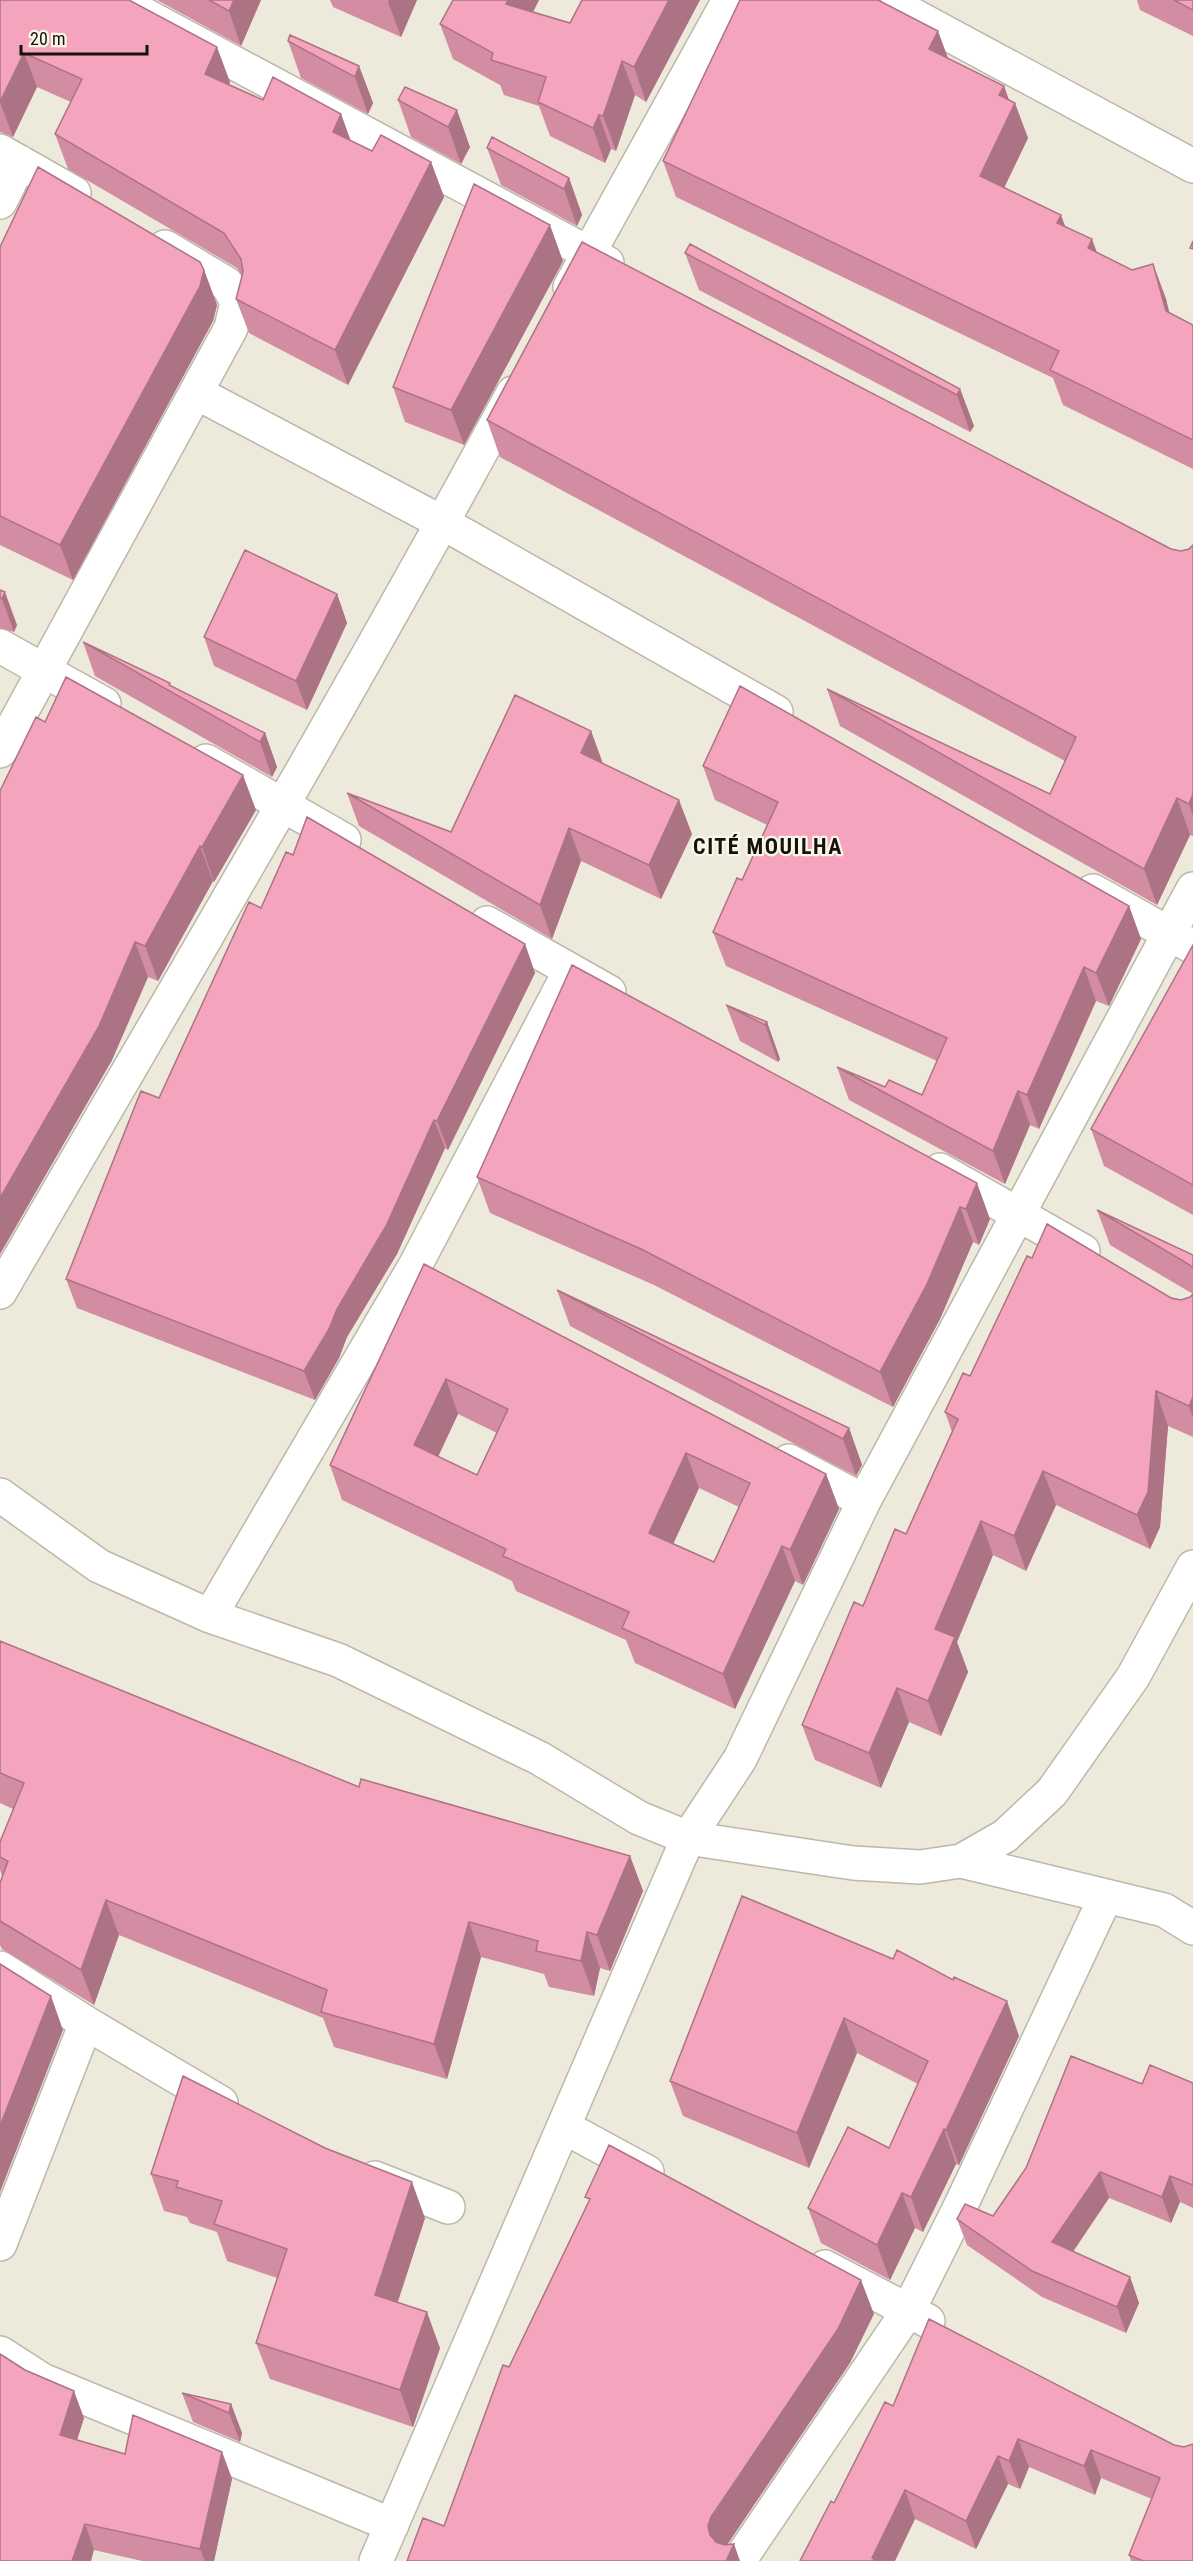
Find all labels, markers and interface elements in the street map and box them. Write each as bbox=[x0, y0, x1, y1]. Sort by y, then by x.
scale bar bbox=[21, 18, 147, 56]
text: 20 m bbox=[30, 28, 65, 49]
district label: CITÉ MOUILHA bbox=[693, 834, 843, 859]

